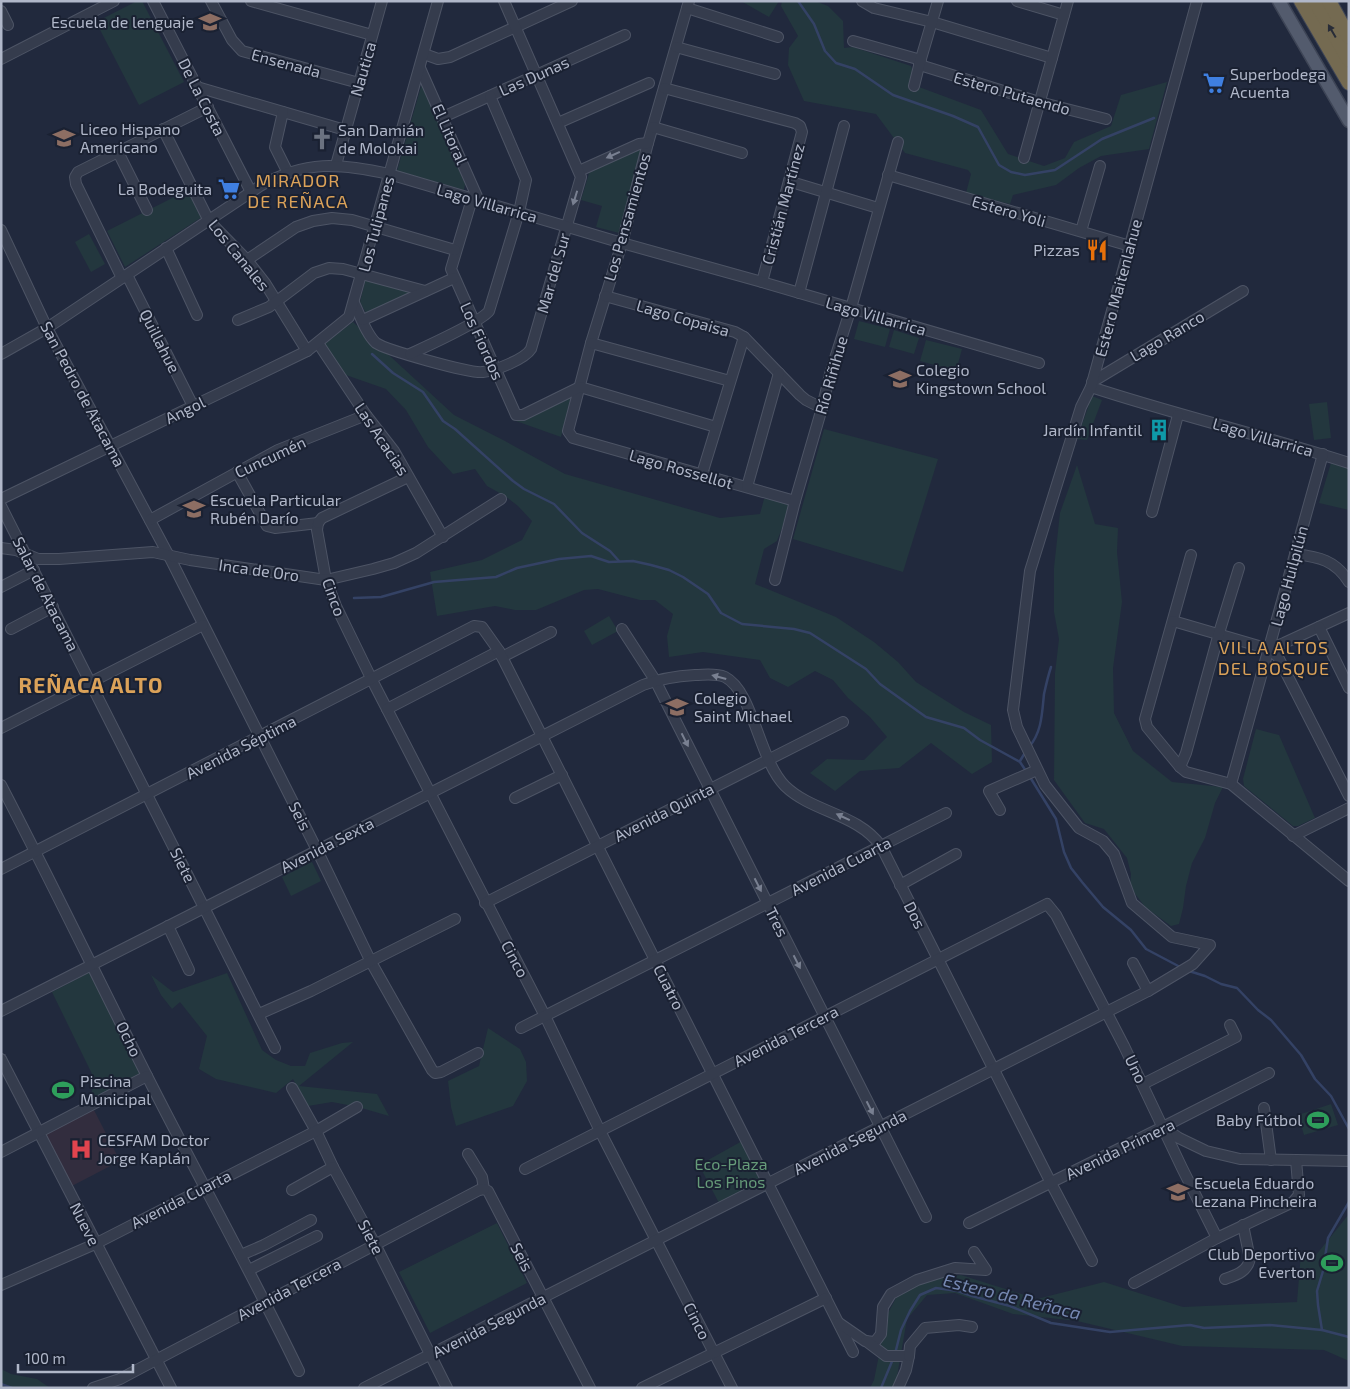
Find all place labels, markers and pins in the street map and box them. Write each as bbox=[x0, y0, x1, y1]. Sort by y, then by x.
school or university icon: Escuela de lenguaje bbox=[197, 9, 223, 35]
place label: Escuela de lenguaje bbox=[51, 12, 194, 32]
place label: Superbodega Acuenta bbox=[1230, 64, 1326, 101]
supermarket icon: Superbodega Acuenta bbox=[1201, 70, 1227, 96]
place label: Liceo Hispano Americano bbox=[80, 119, 180, 156]
place label: San Damián de Molokai bbox=[338, 120, 424, 157]
school or university icon: Liceo Hispano Americano bbox=[51, 125, 77, 151]
church icon: San Damián de Molokai bbox=[309, 126, 335, 152]
supermarket icon: La Bodeguita bbox=[216, 176, 242, 202]
place label: La Bodeguita bbox=[118, 179, 212, 198]
restaurant icon: Pizzas bbox=[1084, 237, 1110, 263]
place label: Pizzas bbox=[1033, 240, 1080, 259]
place label: Colegio Kingstown School bbox=[916, 360, 1046, 397]
school or university icon: Colegio Kingstown School bbox=[887, 366, 913, 392]
building icon: Jardín Infantil bbox=[1146, 417, 1172, 443]
place label: Jardín Infantil bbox=[1043, 420, 1142, 439]
place label: Escuela Particular Rubén Darío bbox=[210, 490, 342, 527]
school or university icon: Escuela Particular Rubén Darío bbox=[181, 496, 207, 522]
place label: Colegio Saint Michael bbox=[694, 688, 792, 725]
school or university icon: Colegio Saint Michael bbox=[664, 694, 690, 720]
place label: Piscina Municipal bbox=[80, 1071, 151, 1108]
sports icon: Piscina Municipal bbox=[50, 1077, 76, 1103]
sports icon: Baby Fútbol bbox=[1305, 1107, 1331, 1133]
place label: Baby Fútbol bbox=[1216, 1110, 1302, 1129]
place label: CESFAM Doctor Jorge Kaplán bbox=[98, 1130, 210, 1167]
hospital icon: CESFAM Doctor Jorge Kaplán bbox=[68, 1136, 94, 1162]
place label: Escuela Eduardo Lezana Pincheira bbox=[1194, 1173, 1317, 1210]
school or university icon: Escuela Eduardo Lezana Pincheira bbox=[1165, 1179, 1191, 1205]
place label: Club Deportivo Everton bbox=[1208, 1244, 1315, 1281]
sports icon: Club Deportivo Everton bbox=[1319, 1250, 1345, 1276]

